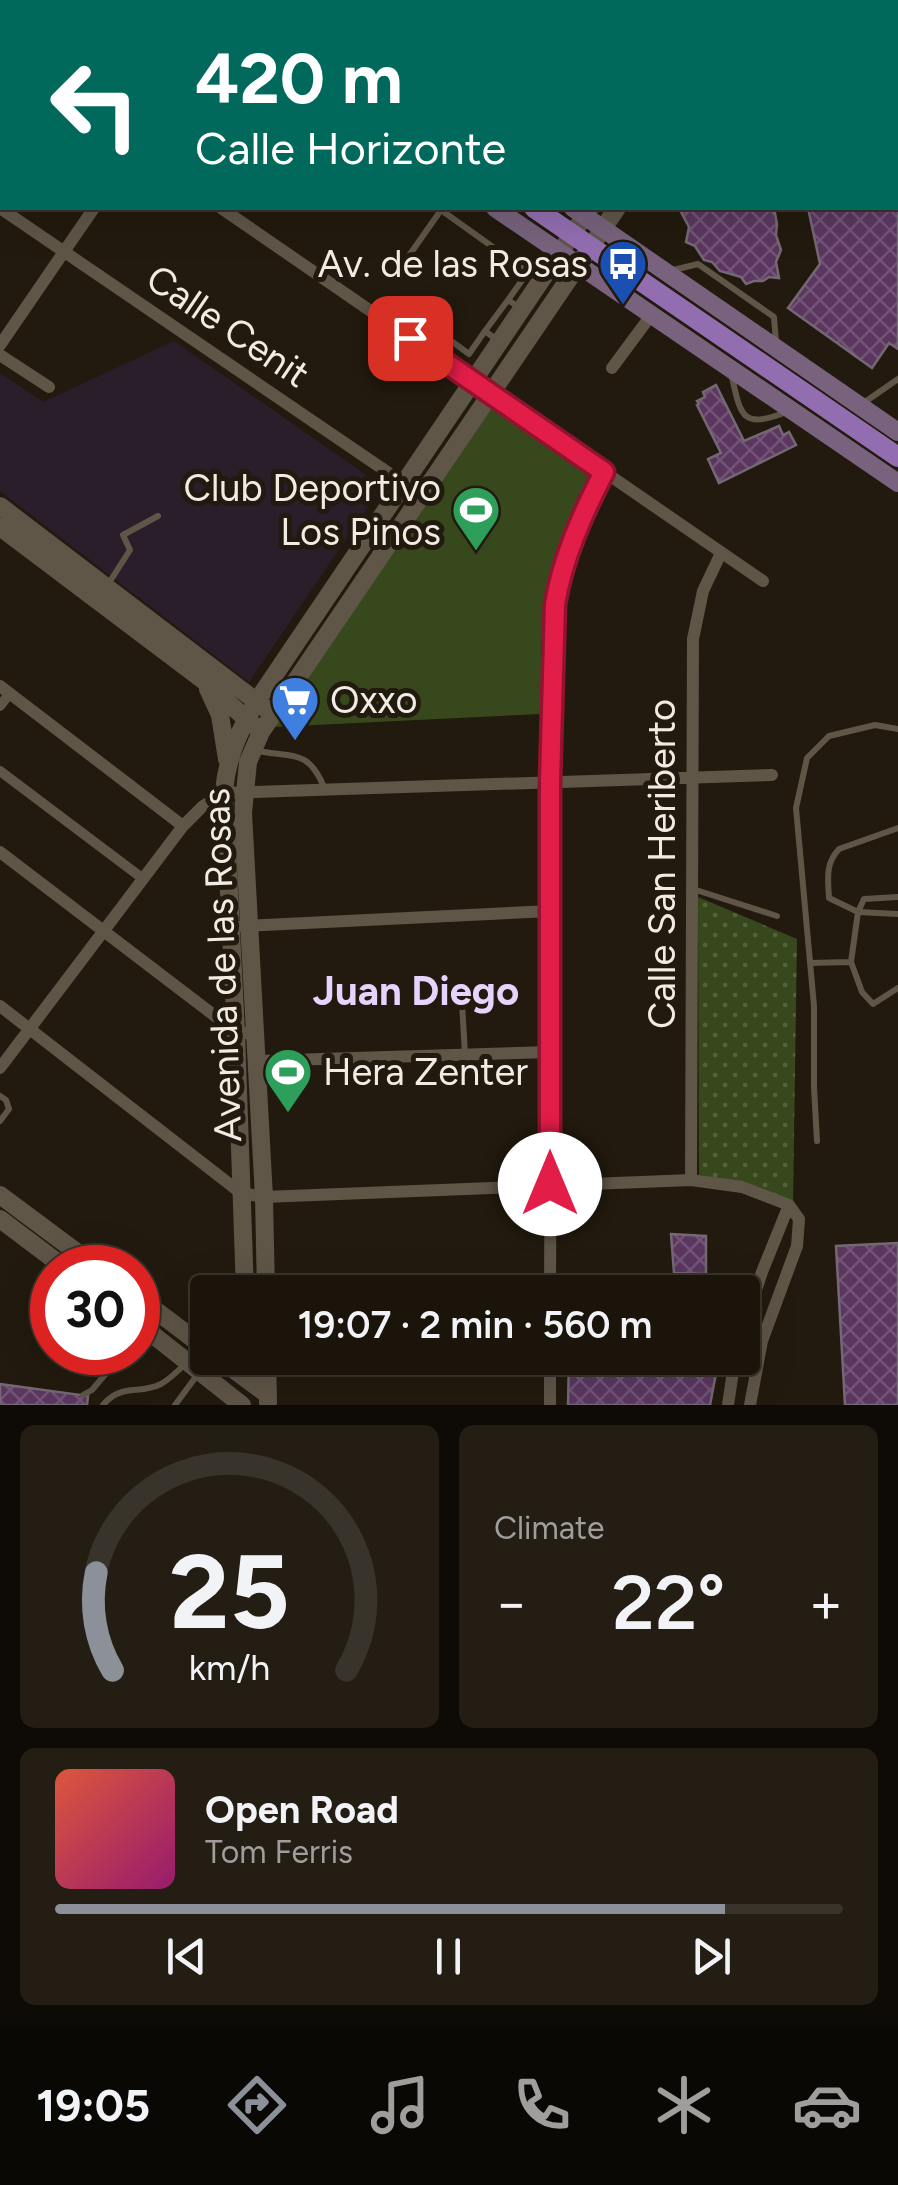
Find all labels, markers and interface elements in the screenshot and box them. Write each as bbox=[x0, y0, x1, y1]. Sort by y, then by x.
text: 420 m bbox=[195, 36, 403, 121]
icon: left bbox=[30, 40, 160, 170]
text: Calle Horizonte bbox=[195, 121, 506, 175]
bus stop icon: Av. de las Rosas bbox=[597, 238, 649, 306]
place label: Av. de las Rosas bbox=[318, 241, 588, 287]
street label: Calle Cenit bbox=[138, 255, 318, 397]
pin bbox=[368, 296, 453, 381]
icon: arrive bbox=[383, 311, 438, 366]
place label: Club Deportivo Los Pinos bbox=[184, 465, 441, 555]
sports icon: Club Deportivo Los Pinos bbox=[450, 484, 502, 552]
supermarket icon: Oxxo bbox=[269, 674, 321, 742]
place label: Oxxo bbox=[330, 677, 417, 723]
street label: Calle San Heriberto bbox=[639, 699, 685, 1029]
street label: Avenida de las Rosas bbox=[193, 787, 251, 1143]
district label: Juan Diego bbox=[313, 967, 519, 1015]
sports icon: Hera Zenter bbox=[262, 1046, 314, 1114]
place label: Hera Zenter bbox=[323, 1049, 528, 1095]
position arrow bbox=[498, 1132, 602, 1236]
speed limit sign: 30 bbox=[30, 1245, 160, 1375]
text: 19:07 · 2 min · 560 m bbox=[298, 1302, 652, 1348]
text: Climate bbox=[494, 1509, 605, 1547]
text: 25 bbox=[169, 1529, 290, 1654]
text: 22° bbox=[612, 1558, 725, 1648]
text: − bbox=[494, 1570, 528, 1636]
text: + bbox=[809, 1570, 843, 1636]
text: km/h bbox=[189, 1646, 270, 1689]
text: Open Road bbox=[205, 1787, 399, 1833]
text: Tom Ferris bbox=[205, 1833, 353, 1871]
icon: previous bbox=[159, 1929, 214, 1984]
icon: pause bbox=[421, 1929, 476, 1984]
icon: next bbox=[684, 1929, 739, 1984]
icon: directions bbox=[222, 2070, 292, 2140]
icon: music bbox=[365, 2070, 435, 2140]
icon: phone bbox=[507, 2070, 577, 2140]
icon: climate bbox=[649, 2070, 719, 2140]
icon: car bbox=[792, 2070, 862, 2140]
text: 19:05 bbox=[36, 2078, 150, 2132]

